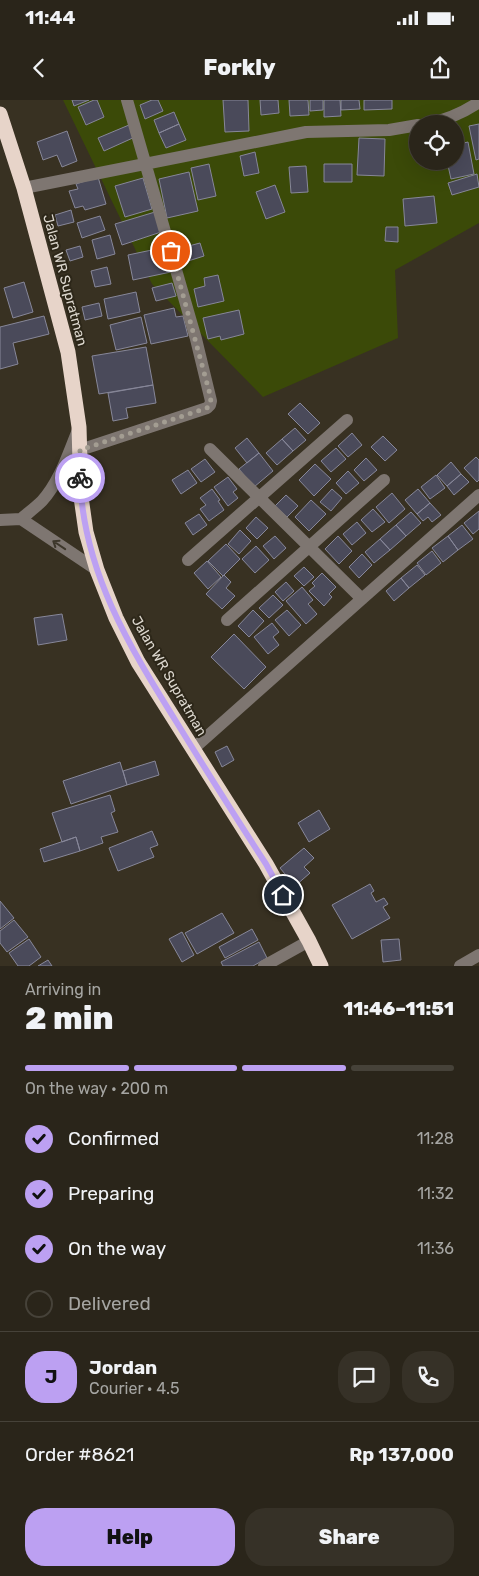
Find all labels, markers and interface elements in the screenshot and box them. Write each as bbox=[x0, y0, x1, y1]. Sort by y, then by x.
text: 11:44 bbox=[25, 6, 75, 29]
icon: back bbox=[25, 54, 53, 82]
text: Forkly bbox=[204, 54, 275, 81]
icon: share bbox=[426, 54, 454, 82]
map controls bbox=[409, 115, 464, 170]
button: locate bbox=[409, 115, 464, 170]
street label: Jalan WR Supratman bbox=[39, 212, 91, 348]
pin bbox=[150, 230, 192, 272]
icon: bag bbox=[157, 237, 185, 265]
courier bbox=[55, 453, 105, 503]
icon: bike bbox=[66, 464, 94, 492]
one-way arrow bbox=[52, 540, 66, 550]
street label: Jalan WR Supratman bbox=[128, 613, 210, 739]
pin bbox=[262, 874, 304, 916]
icon: home bbox=[269, 881, 297, 909]
text: Arriving in bbox=[25, 980, 101, 999]
text: 11:46–11:51 bbox=[343, 997, 454, 1020]
text: 2 min bbox=[25, 999, 114, 1037]
text: On the way · 200 m bbox=[25, 1079, 168, 1098]
icon: check bbox=[25, 1125, 53, 1153]
text: Confirmed bbox=[68, 1127, 159, 1150]
text: 11:28 bbox=[417, 1129, 454, 1148]
icon: check bbox=[25, 1180, 53, 1208]
text: Preparing bbox=[68, 1182, 154, 1205]
text: 11:32 bbox=[417, 1184, 454, 1203]
icon: check bbox=[25, 1235, 53, 1263]
text: On the way bbox=[68, 1237, 166, 1260]
text: 11:36 bbox=[417, 1239, 454, 1258]
text: Delivered bbox=[68, 1292, 151, 1315]
button: chat bbox=[338, 1351, 390, 1403]
button: phone bbox=[402, 1351, 454, 1403]
text: Jordan bbox=[89, 1356, 157, 1379]
text: J bbox=[45, 1365, 57, 1388]
text: Courier · 4.5 bbox=[89, 1379, 179, 1398]
text: Order #8621 bbox=[25, 1443, 134, 1466]
text: Rp 137,000 bbox=[349, 1443, 454, 1466]
button: Help bbox=[25, 1508, 235, 1566]
button: Share bbox=[245, 1508, 454, 1566]

